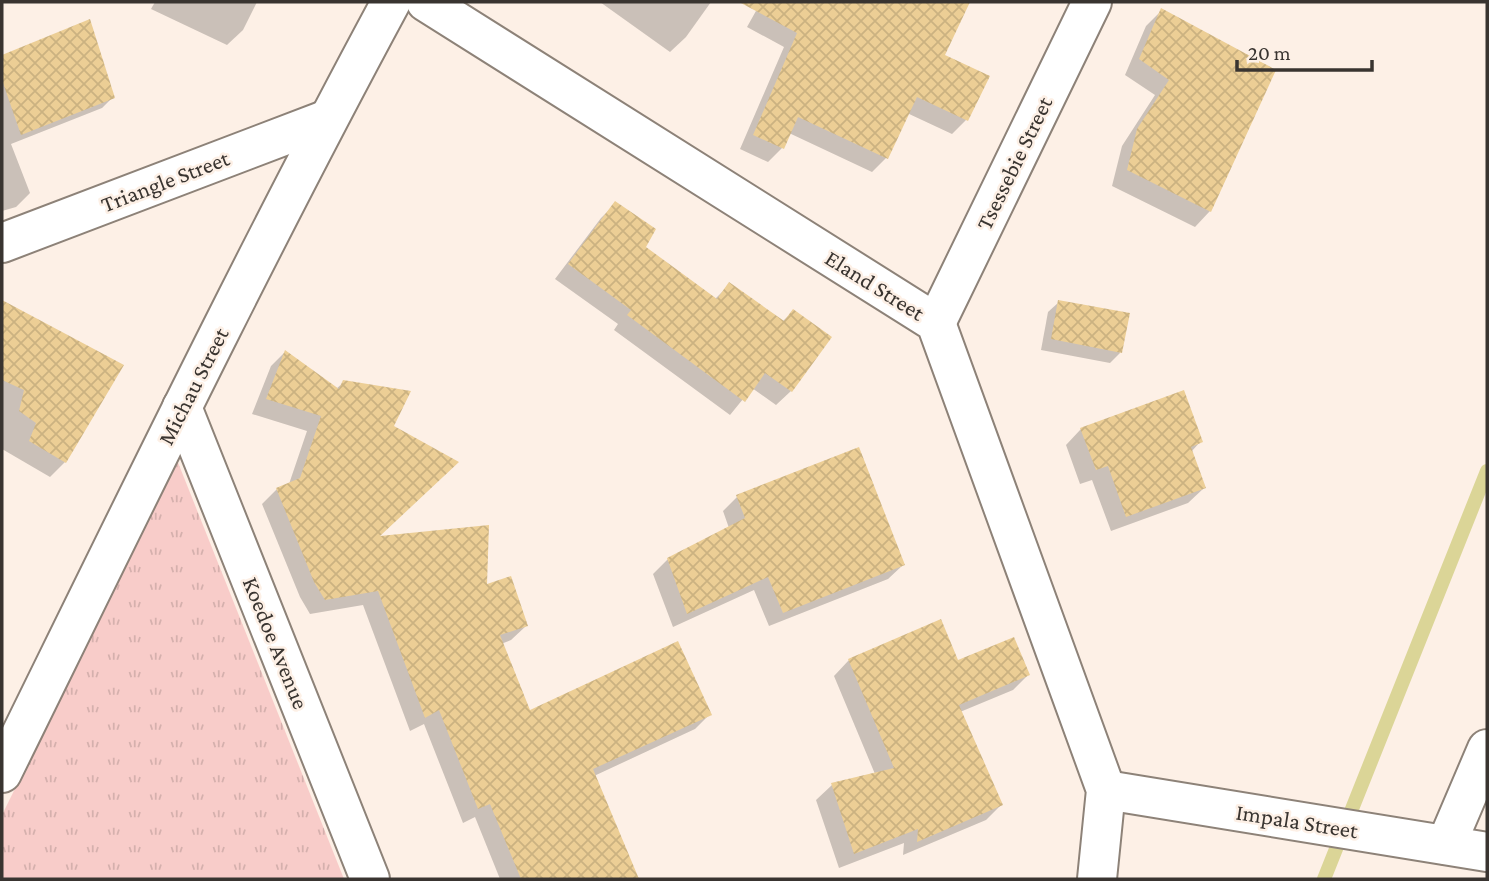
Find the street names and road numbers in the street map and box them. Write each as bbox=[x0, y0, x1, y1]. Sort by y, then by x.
street label: Tsessebie Street bbox=[971, 92, 1058, 234]
street label: Triangle Street bbox=[97, 145, 233, 217]
street label: Eland Street bbox=[821, 244, 930, 326]
street label: Michau Street bbox=[152, 323, 234, 449]
street label: Koedoe Avenue bbox=[238, 573, 314, 713]
street label: Impala Street bbox=[1234, 799, 1360, 844]

